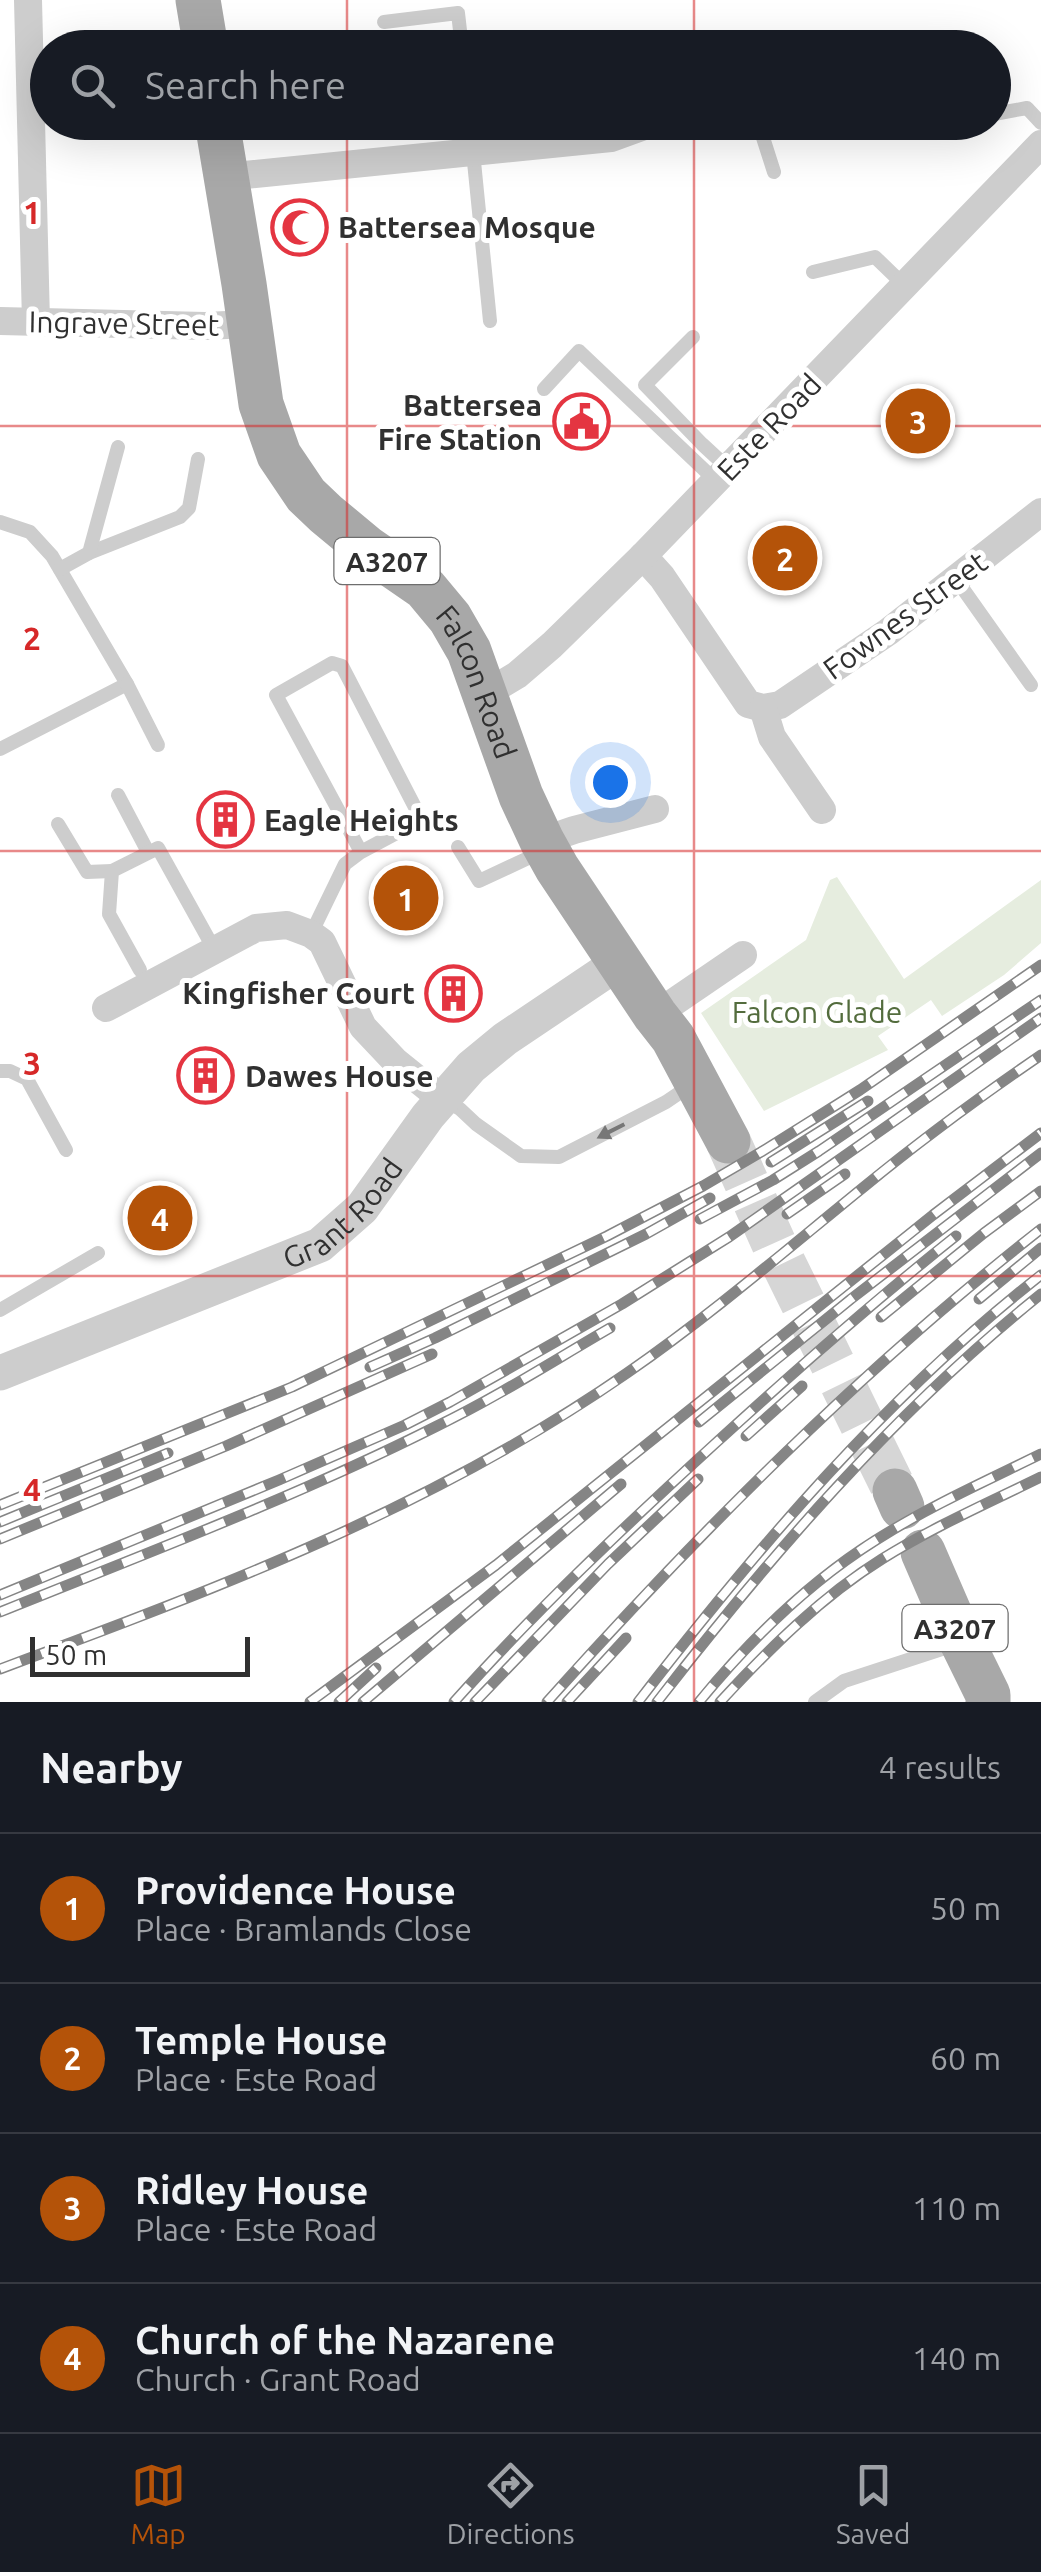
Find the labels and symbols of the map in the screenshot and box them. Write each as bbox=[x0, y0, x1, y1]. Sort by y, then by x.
text: 1 bbox=[23, 194, 41, 230]
mosque icon: Battersea Mosque bbox=[269, 197, 329, 257]
place label: Battersea Mosque bbox=[338, 210, 596, 244]
street label: Ingrave Street bbox=[28, 304, 220, 342]
street label: Este Road bbox=[710, 367, 828, 487]
pin: 3 bbox=[886, 384, 950, 458]
place label: Battersea Fire Station bbox=[378, 388, 542, 456]
public building icon: Battersea Fire Station bbox=[551, 392, 611, 452]
pin: 2 bbox=[752, 520, 818, 596]
road number: A3207 bbox=[334, 538, 440, 584]
street label: Fownes Street bbox=[817, 544, 994, 686]
street label: Falcon Road bbox=[430, 598, 523, 763]
text: 2 bbox=[23, 620, 41, 656]
your location bbox=[585, 757, 636, 808]
building icon: Eagle Heights bbox=[195, 790, 255, 850]
place label: Eagle Heights bbox=[264, 803, 459, 837]
pin: 1 bbox=[374, 860, 438, 936]
building icon: Kingfisher Court bbox=[424, 963, 484, 1023]
place label: Kingfisher Court bbox=[182, 976, 415, 1010]
park label: Falcon Glade bbox=[732, 995, 902, 1029]
text: 3 bbox=[23, 1045, 41, 1081]
building icon: Dawes House bbox=[176, 1046, 236, 1106]
place label: Dawes House bbox=[245, 1059, 433, 1093]
one-way arrow bbox=[596, 1122, 625, 1139]
street label: Grant Road bbox=[278, 1152, 409, 1275]
pin: 4 bbox=[128, 1180, 192, 1256]
text: 4 bbox=[23, 1471, 41, 1507]
road number: A3207 bbox=[902, 1605, 1008, 1651]
scale bar bbox=[30, 1632, 250, 1676]

